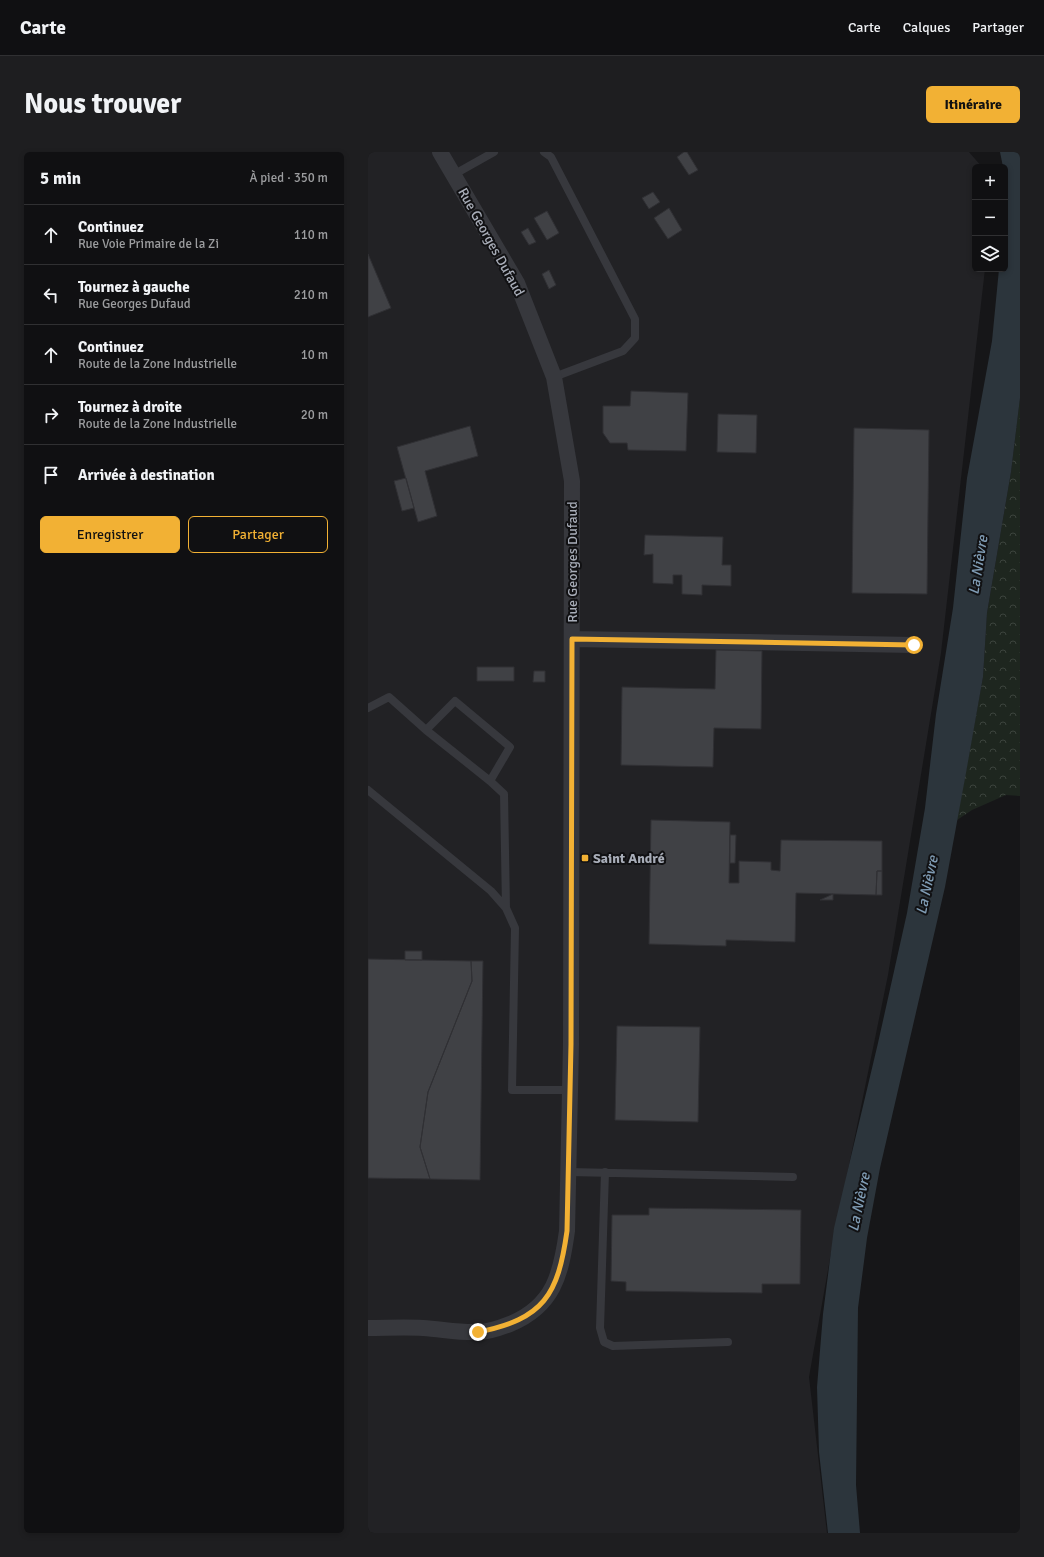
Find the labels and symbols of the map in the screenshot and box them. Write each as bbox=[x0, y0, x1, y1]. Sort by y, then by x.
street label: Rue Georges Dufaud bbox=[454, 185, 528, 299]
street label: Rue Georges Dufaud bbox=[564, 501, 581, 623]
water label: La Nièvre bbox=[964, 533, 992, 596]
route start bbox=[905, 636, 923, 654]
place label: Saint André bbox=[593, 850, 665, 867]
water label: La Nièvre bbox=[912, 852, 942, 916]
marker: Saint André bbox=[580, 853, 590, 863]
water label: La Nièvre bbox=[844, 1169, 874, 1233]
route end bbox=[469, 1323, 487, 1341]

